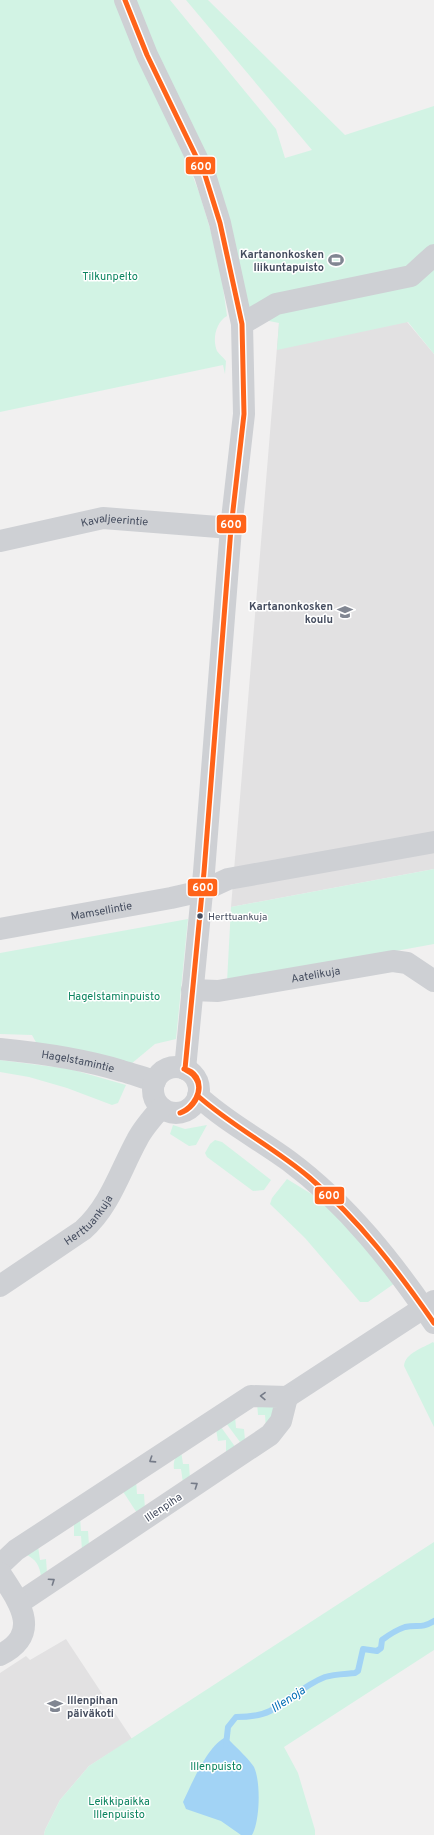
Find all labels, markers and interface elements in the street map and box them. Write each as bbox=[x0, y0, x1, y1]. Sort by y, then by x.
line badge: 600 bbox=[185, 156, 216, 175]
text: 600 bbox=[190, 160, 212, 174]
place label: Kartanonkosken liikuntapuisto bbox=[240, 248, 324, 275]
sports icon: Kartanonkosken liikuntapuisto bbox=[327, 251, 345, 269]
park label: Tilkunpelto bbox=[82, 270, 138, 284]
street label: Kavaljeerintie bbox=[80, 512, 149, 531]
line badge: 600 bbox=[216, 514, 247, 534]
text: 600 bbox=[220, 518, 242, 532]
place label: Kartanonkosken koulu bbox=[249, 600, 333, 627]
school or university icon: Kartanonkosken koulu bbox=[336, 603, 354, 621]
line badge: 600 bbox=[187, 878, 218, 897]
text: 600 bbox=[192, 881, 214, 895]
street label: Mamsellintie bbox=[70, 899, 133, 924]
marker: Herttuankuja bbox=[195, 911, 205, 921]
place label: Herttuankuja bbox=[208, 911, 267, 924]
street label: Aatelikuja bbox=[290, 964, 342, 986]
park label: Hagelstaminpuisto bbox=[68, 990, 160, 1004]
street label: Hagelstamintie bbox=[40, 1048, 116, 1076]
line badge: 600 bbox=[314, 1186, 345, 1205]
text: 600 bbox=[318, 1189, 340, 1203]
street label: Herttuankuja bbox=[62, 1192, 117, 1249]
one-way arrow bbox=[260, 1392, 266, 1400]
one-way arrow bbox=[149, 1456, 156, 1463]
one-way arrow bbox=[191, 1482, 198, 1490]
street label: Illenpiha bbox=[142, 1490, 185, 1525]
one-way arrow bbox=[48, 1578, 55, 1586]
water label: Illenoja bbox=[268, 1682, 309, 1717]
place label: Illenpihan päiväkoti bbox=[67, 1694, 118, 1721]
school or university icon: Illenpihan päiväkoti bbox=[46, 1697, 64, 1715]
park label: Illenpuisto bbox=[190, 1760, 242, 1774]
park label: Leikkipaikka Illenpuisto bbox=[88, 1795, 150, 1822]

